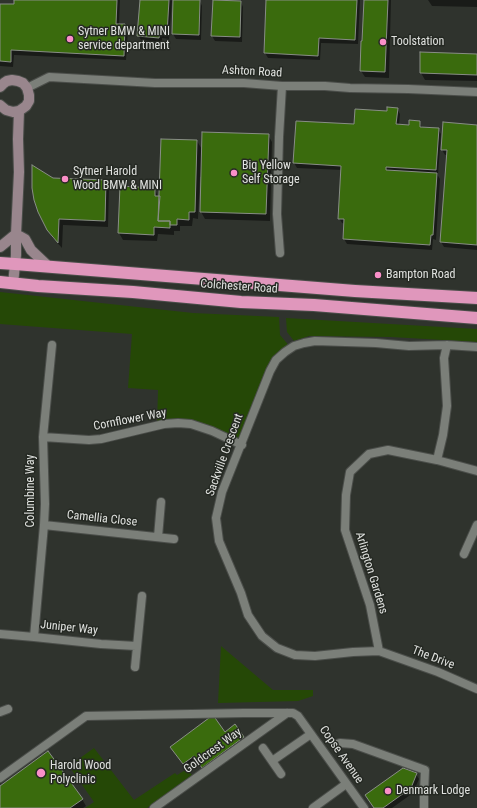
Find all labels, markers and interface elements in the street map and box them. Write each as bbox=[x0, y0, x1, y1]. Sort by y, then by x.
place label: Sytner BMW & MINI service department bbox=[78, 25, 170, 53]
marker: Sytner BMW & MINI service department bbox=[65, 34, 75, 44]
place label: Toolstation bbox=[391, 35, 444, 49]
marker: Toolstation bbox=[378, 37, 388, 47]
street label: Ashton Road bbox=[222, 63, 282, 81]
place label: Big Yellow Self Storage bbox=[242, 159, 300, 187]
place label: Sytner Harold Wood BMW & MINI bbox=[73, 165, 162, 193]
marker: Big Yellow Self Storage bbox=[229, 168, 239, 178]
marker: Sytner Harold Wood BMW & MINI bbox=[60, 174, 70, 184]
place label: Bampton Road bbox=[386, 268, 455, 282]
marker: Bampton Road bbox=[373, 270, 383, 280]
street label: Colchester Road bbox=[200, 277, 278, 297]
street label: Cornflower Way bbox=[92, 406, 168, 434]
street label: Sackville Crescent bbox=[203, 412, 247, 498]
street label: Columbine Way bbox=[24, 455, 38, 527]
street label: Camellia Close bbox=[66, 508, 138, 530]
street label: Arlington Gardens bbox=[352, 530, 390, 616]
street label: Juniper Way bbox=[40, 618, 98, 638]
street label: The Drive bbox=[410, 643, 456, 673]
street label: Copse Avenue bbox=[316, 723, 366, 787]
street label: Goldcrest Way bbox=[181, 725, 245, 777]
place label: Harold Wood Polyclinic bbox=[50, 759, 111, 787]
marker: Harold Wood Polyclinic bbox=[35, 767, 47, 779]
place label: Denmark Lodge bbox=[396, 784, 470, 798]
marker: Denmark Lodge bbox=[383, 786, 393, 796]

